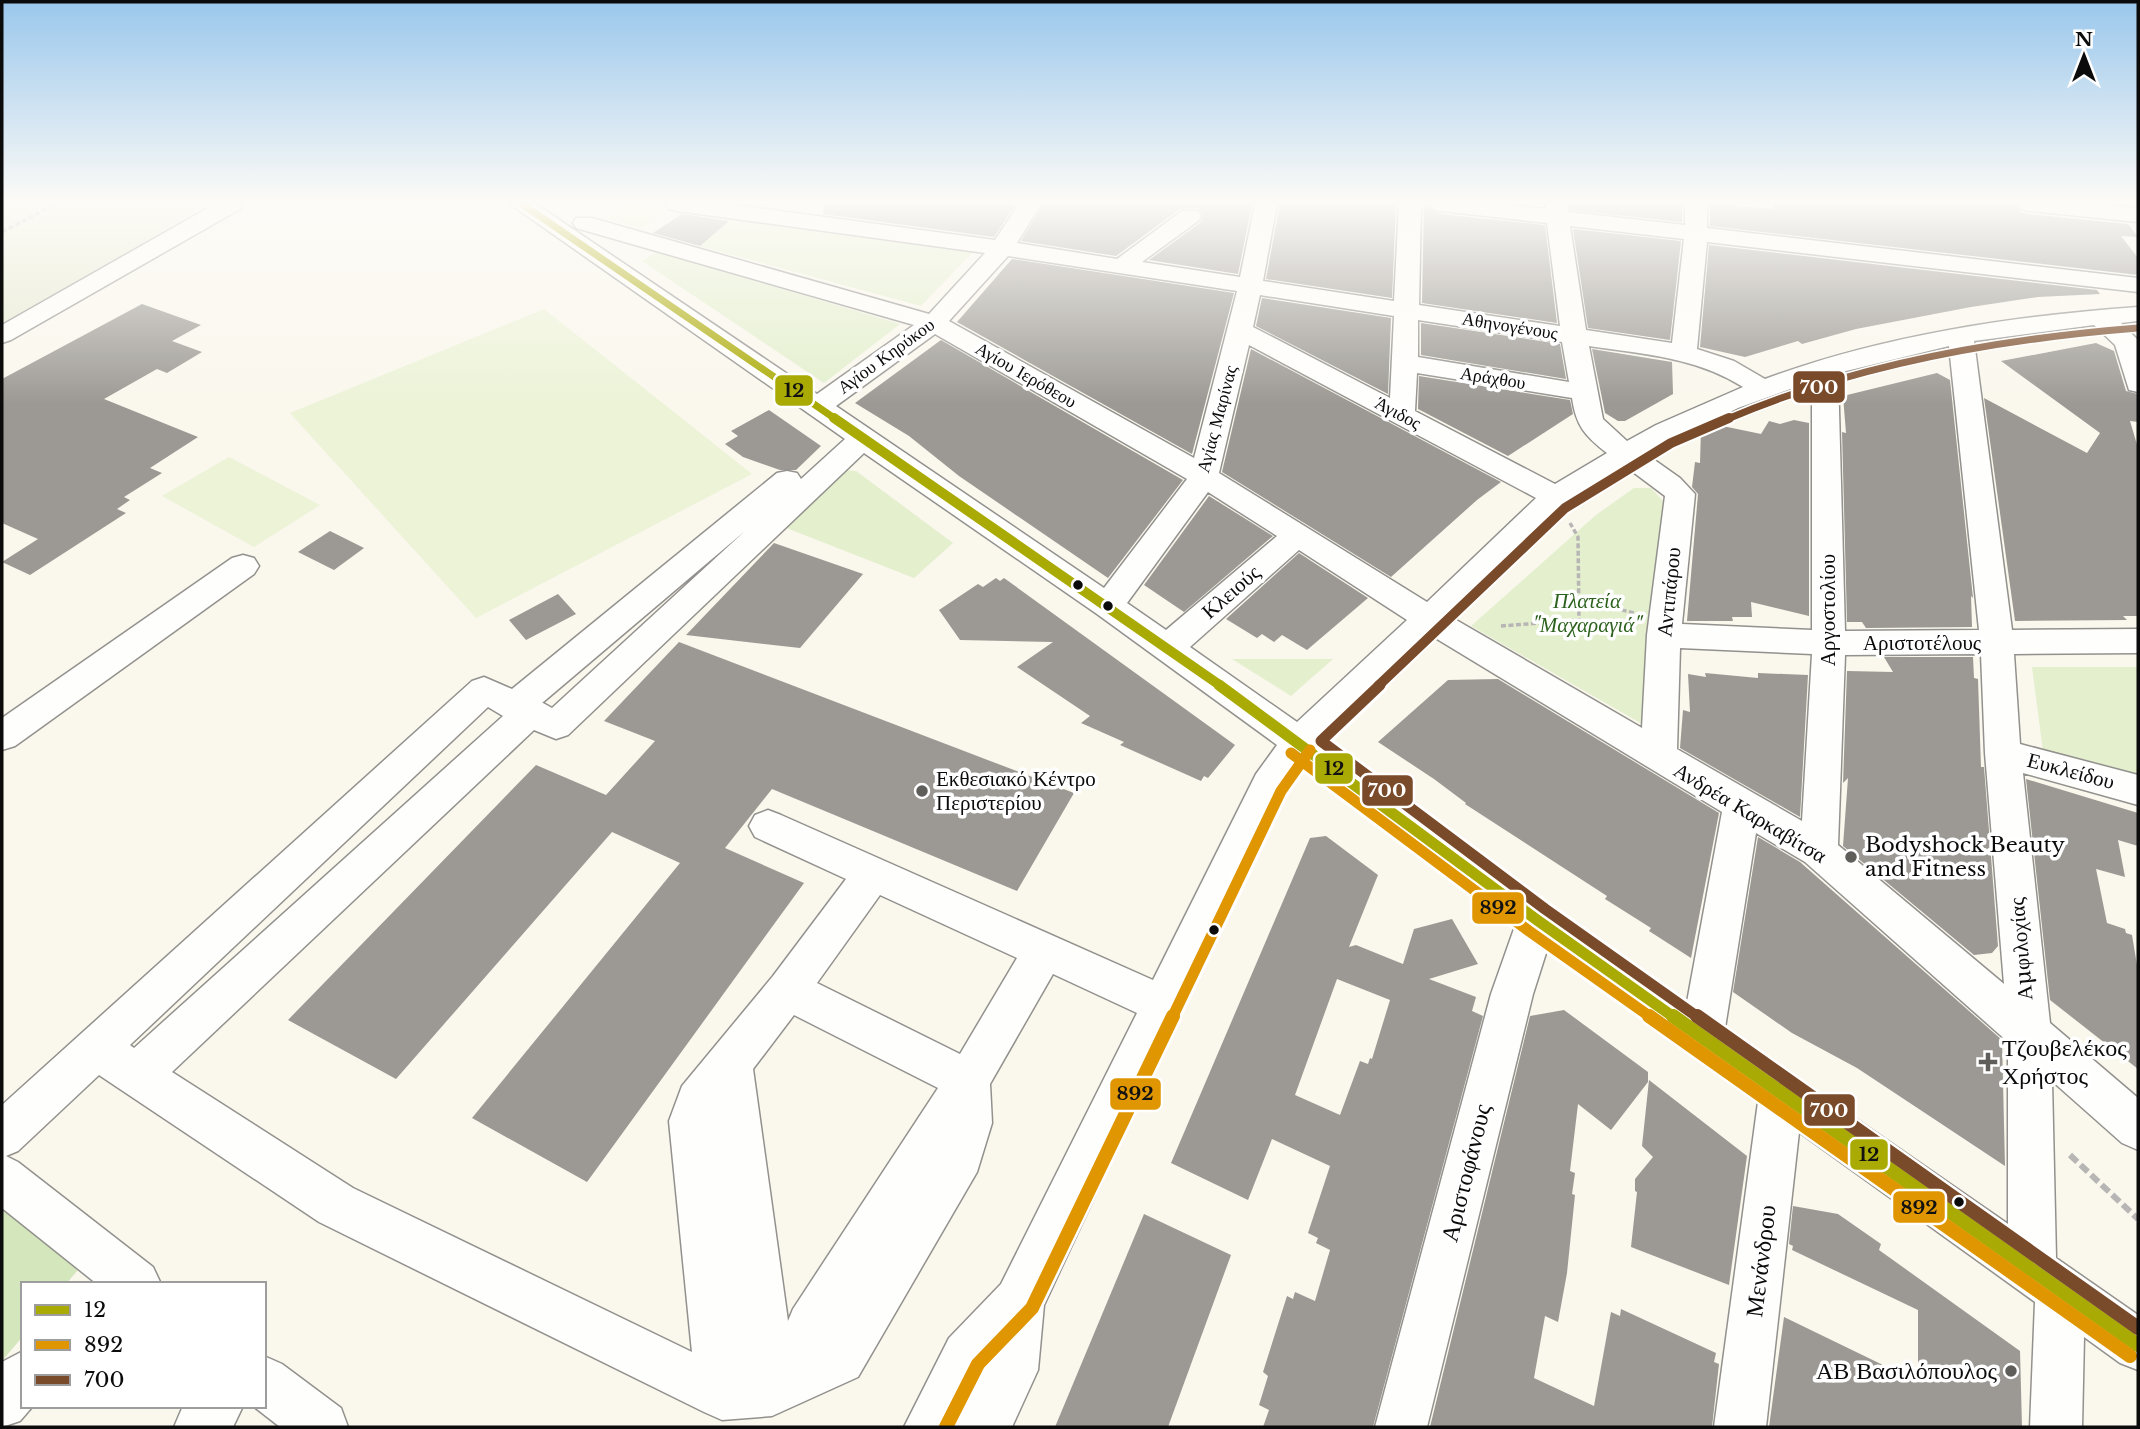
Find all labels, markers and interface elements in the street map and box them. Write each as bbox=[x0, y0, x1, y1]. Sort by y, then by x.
north arrow bbox=[2049, 21, 2119, 91]
text: N bbox=[2075, 28, 2093, 51]
street label: Αθηνογένους bbox=[1460, 308, 1560, 344]
street label: Αγίου Κηρύκου bbox=[833, 313, 939, 399]
street label: Αγίου Ιερόθεου bbox=[971, 337, 1081, 413]
street label: Αράχθου bbox=[1459, 362, 1527, 394]
street label: Αγίας Μαρίνας bbox=[1192, 363, 1242, 475]
line badge: 700 bbox=[1792, 370, 1846, 404]
line badge: 12 bbox=[774, 374, 814, 407]
text: 700 bbox=[1800, 376, 1838, 399]
text: 12 bbox=[784, 379, 804, 402]
street label: Άγιδος bbox=[1371, 392, 1425, 434]
street label: Αντιπάρου bbox=[1651, 546, 1687, 638]
street label: Αργοστολίου bbox=[1815, 554, 1841, 666]
street label: Κλειούς bbox=[1196, 559, 1266, 624]
unlabelled marker bbox=[1071, 578, 1085, 592]
park label: Πλατεία "Μαχαραγιά" bbox=[1532, 588, 1643, 638]
unlabelled marker bbox=[1101, 599, 1115, 613]
street label: Αριστοτέλους bbox=[1863, 630, 1982, 656]
street label: Ευκλείδου bbox=[2025, 747, 2117, 795]
line badge: 12 bbox=[1314, 752, 1354, 785]
text: 12 bbox=[1324, 757, 1344, 780]
street label: Ανδρέα Καρκαβίτσα bbox=[1669, 757, 1831, 869]
place label: Εκθεσιακό Κέντρο Περιστερίου bbox=[936, 766, 1096, 816]
line badge: 700 bbox=[1361, 774, 1414, 807]
text: 700 bbox=[1368, 779, 1406, 802]
marker: Εκθεσιακό Κέντρο Περιστερίου bbox=[914, 783, 930, 799]
place label: Bodyshock Beauty and Fitness bbox=[1865, 832, 2065, 882]
marker: Bodyshock Beauty and Fitness bbox=[1843, 849, 1859, 865]
line badge: 892 bbox=[1471, 891, 1525, 925]
text: 892 bbox=[1479, 896, 1517, 919]
street label: Αμφιλοχίας bbox=[2003, 896, 2038, 1001]
unlabelled marker bbox=[1207, 923, 1221, 937]
place label: Τζουβελέκος Χρήστος bbox=[2002, 1033, 2127, 1090]
marker: Τζουβελέκος Χρήστος bbox=[1980, 1054, 1996, 1070]
line badge: 892 bbox=[1109, 1077, 1162, 1111]
text: 892 bbox=[1116, 1082, 1154, 1105]
line badge: 700 bbox=[1803, 1093, 1856, 1127]
text: 700 bbox=[1810, 1099, 1848, 1122]
street label: Αριστοφάνους bbox=[1434, 1100, 1497, 1245]
line badge: 12 bbox=[1849, 1138, 1889, 1171]
text: 12 bbox=[1859, 1143, 1879, 1166]
line badge: 892 bbox=[1892, 1190, 1946, 1224]
unlabelled marker bbox=[1952, 1195, 1966, 1209]
text: 892 bbox=[1900, 1196, 1938, 1219]
street label: Μενάνδρου bbox=[1739, 1203, 1782, 1319]
legend bbox=[21, 1282, 266, 1408]
text: 12 bbox=[84, 1297, 106, 1323]
text: 892 bbox=[84, 1332, 123, 1358]
place label: ΑΒ Βασιλόπουλος bbox=[1816, 1356, 1997, 1385]
marker: ΑΒ Βασιλόπουλος bbox=[2003, 1363, 2019, 1379]
text: 700 bbox=[84, 1367, 125, 1393]

